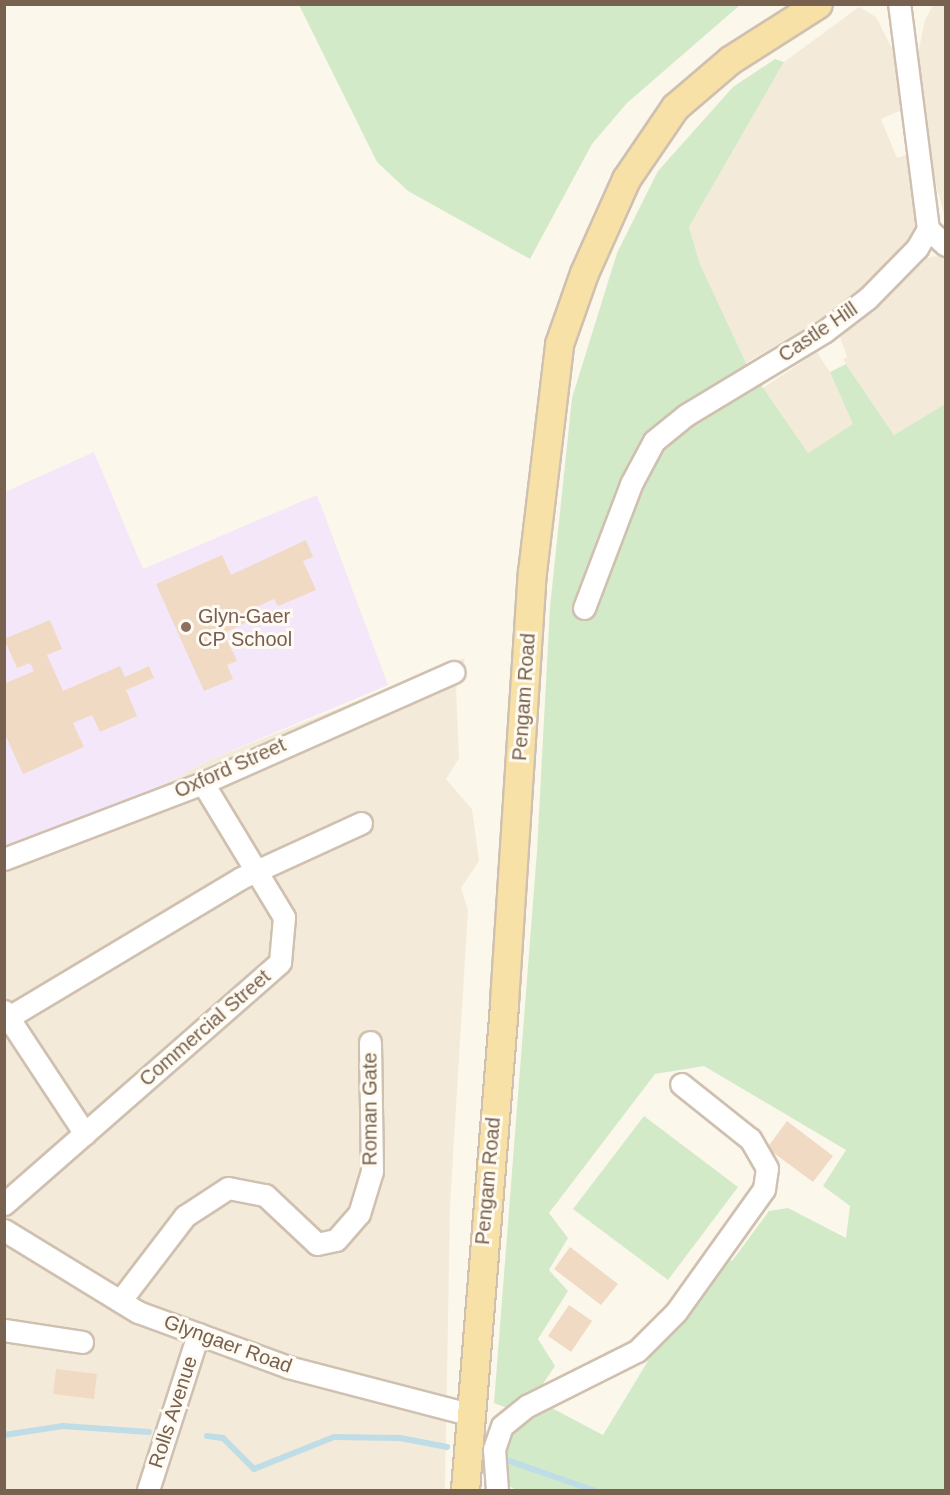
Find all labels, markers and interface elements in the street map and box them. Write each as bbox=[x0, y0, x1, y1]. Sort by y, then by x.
street label: Castle Hill bbox=[774, 297, 862, 367]
place label: Glyn-Gaer CP School bbox=[198, 604, 292, 651]
marker: Glyn-Gaer CP School bbox=[179, 620, 193, 634]
street label: Pengam Road bbox=[508, 632, 540, 762]
street label: Oxford Street bbox=[171, 733, 289, 803]
street label: Commercial Street bbox=[135, 965, 275, 1091]
street label: Roman Gate bbox=[358, 1052, 382, 1166]
street label: Pengam Road bbox=[470, 1116, 506, 1246]
street label: Glyngaer Road bbox=[161, 1310, 295, 1378]
street label: Rolls Avenue bbox=[143, 1352, 203, 1472]

